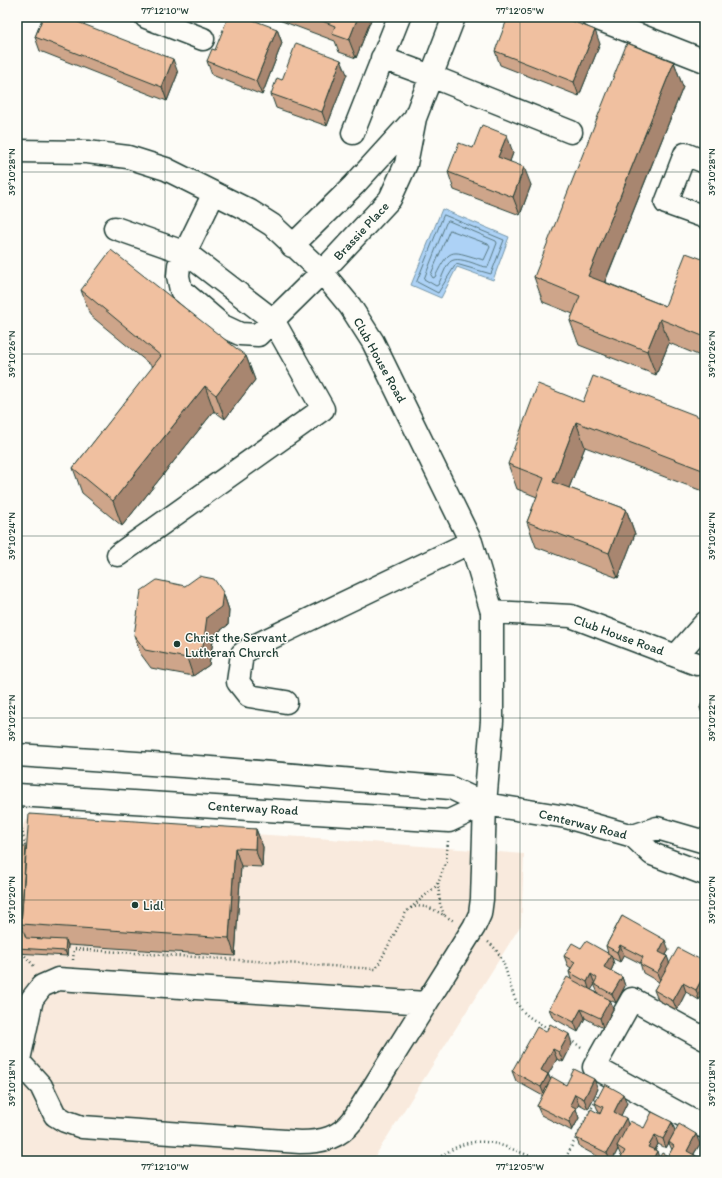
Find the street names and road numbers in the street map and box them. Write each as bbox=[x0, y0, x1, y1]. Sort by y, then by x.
street label: Brassie Place bbox=[330, 199, 392, 263]
street label: Club House Road bbox=[350, 315, 410, 405]
street label: Club House Road bbox=[572, 612, 666, 658]
street label: Centerway Road bbox=[207, 798, 299, 818]
street label: Centerway Road bbox=[537, 806, 629, 842]

